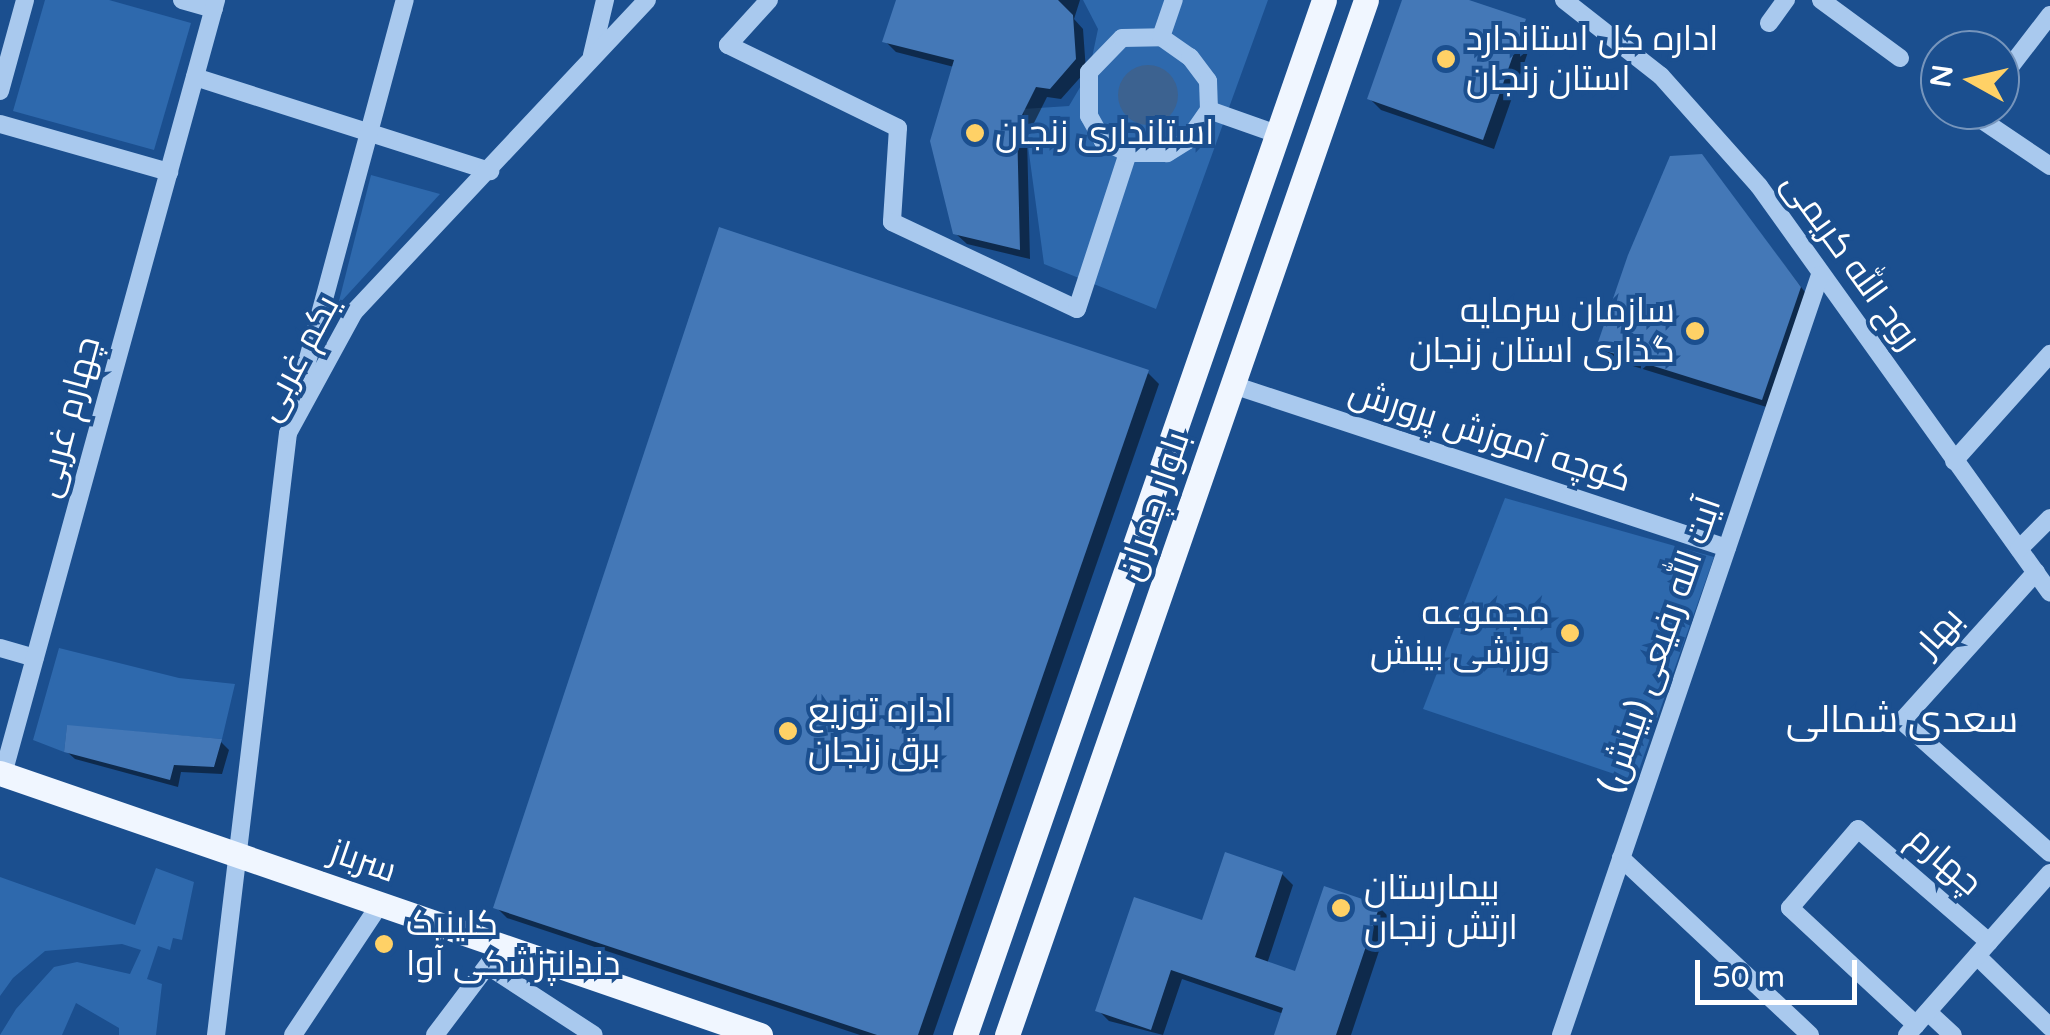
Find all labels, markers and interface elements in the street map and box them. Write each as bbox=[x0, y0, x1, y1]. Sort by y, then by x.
place label: اداره کل استاندارد استان زنجان bbox=[1466, 18, 1718, 100]
north arrow bbox=[1920, 30, 2020, 130]
marker: اداره کل استاندارد استان زنجان bbox=[1435, 48, 1457, 70]
text: N bbox=[1924, 63, 1961, 90]
place label: استانداری زنجان bbox=[995, 112, 1214, 154]
marker: استانداری زنجان bbox=[964, 122, 986, 144]
street label: روح الله کریمی bbox=[1772, 164, 1930, 358]
street label: یکم غربی bbox=[248, 288, 348, 428]
place label: سازمان سرمایه گذاری استان زنجان bbox=[1409, 290, 1675, 372]
marker: سازمان سرمایه گذاری استان زنجان bbox=[1684, 320, 1706, 342]
street label: چهارم غربی bbox=[26, 332, 110, 502]
street label: کوچه آموزش پرورش bbox=[1344, 371, 1636, 501]
street label: بلوار چمران bbox=[1109, 426, 1199, 586]
street label: آیت الله رفیعی (بینش) bbox=[1590, 491, 1730, 799]
place label: مجموعه ورزشی بینش bbox=[1370, 592, 1550, 674]
street label: بهار bbox=[1906, 599, 1972, 665]
marker: مجموعه ورزشی بینش bbox=[1559, 622, 1581, 644]
place label: اداره توزیع برق زنجان bbox=[808, 690, 953, 772]
district label: سعدی شمالی bbox=[1786, 698, 2018, 744]
marker: اداره توزیع برق زنجان bbox=[777, 720, 799, 742]
street label: چهارم bbox=[1900, 818, 1990, 904]
street label: سرباز bbox=[324, 830, 402, 892]
place label: بیمارستان ارتش زنجان bbox=[1364, 867, 1518, 949]
marker: بیمارستان ارتش زنجان bbox=[1328, 895, 1354, 921]
place label: کلینیک دندانپزشکی آوا bbox=[406, 903, 620, 985]
marker: کلینیک دندانپزشکی آوا bbox=[371, 931, 397, 957]
scale bar bbox=[1700, 940, 1862, 1002]
text: 50 m bbox=[1712, 959, 1785, 996]

